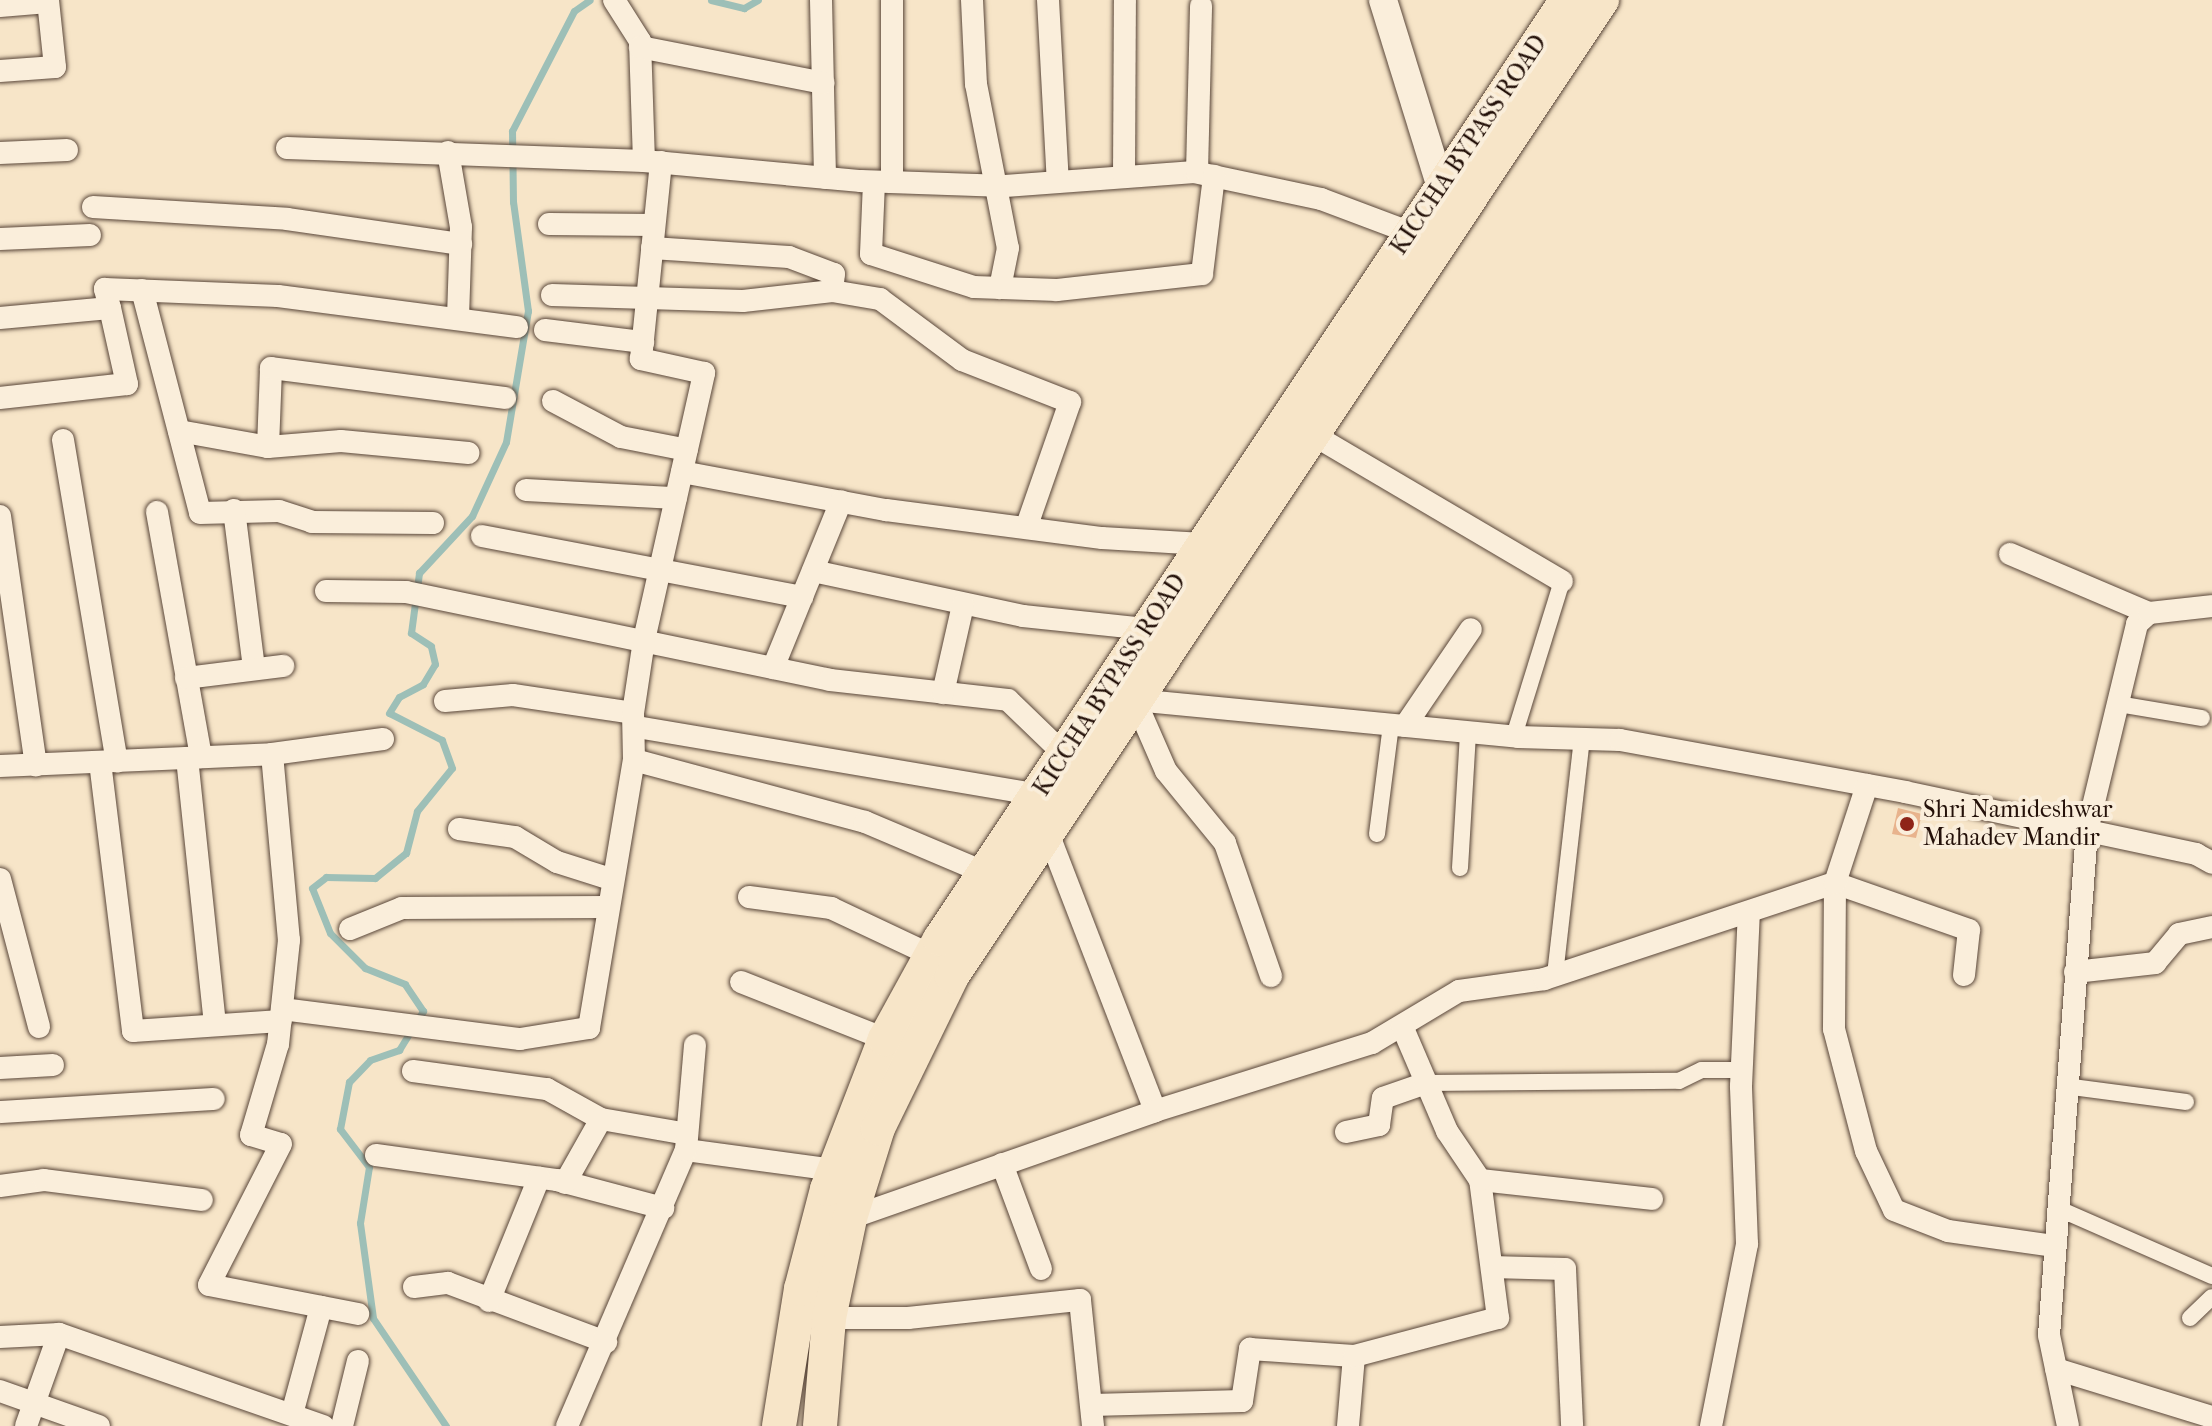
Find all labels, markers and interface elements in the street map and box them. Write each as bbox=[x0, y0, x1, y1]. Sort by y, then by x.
street label: KICCHA BYPASS ROAD bbox=[1385, 30, 1553, 260]
street label: KICCHA BYPASS ROAD bbox=[1027, 569, 1193, 801]
place label: Shri Namideshwar Mahadev Mandir bbox=[1923, 796, 2113, 852]
marker: Shri Namideshwar Mahadev Mandir bbox=[1898, 815, 1916, 833]

